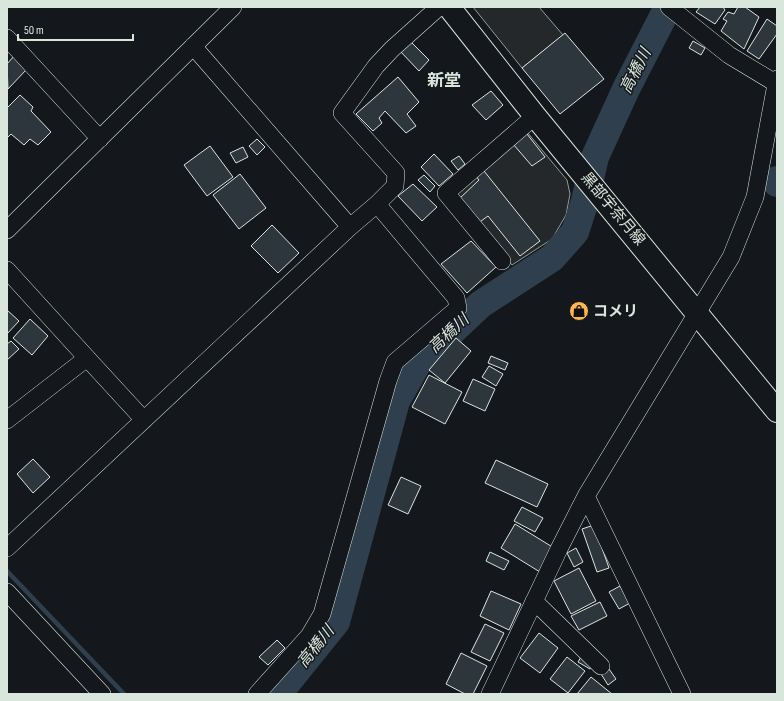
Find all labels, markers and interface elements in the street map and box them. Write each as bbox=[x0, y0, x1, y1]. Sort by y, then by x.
scale bar bbox=[18, 16, 133, 42]
text: 50 m bbox=[24, 23, 44, 38]
water label: 高橋川 bbox=[617, 44, 656, 97]
district label: 新堂 bbox=[427, 71, 461, 91]
street label: 黒部宇奈月線 bbox=[577, 168, 649, 250]
shop icon: コメリ bbox=[568, 300, 590, 322]
place label: コメリ bbox=[593, 302, 638, 321]
water label: 高橋川 bbox=[425, 309, 474, 357]
water label: 高橋川 bbox=[294, 621, 340, 672]

